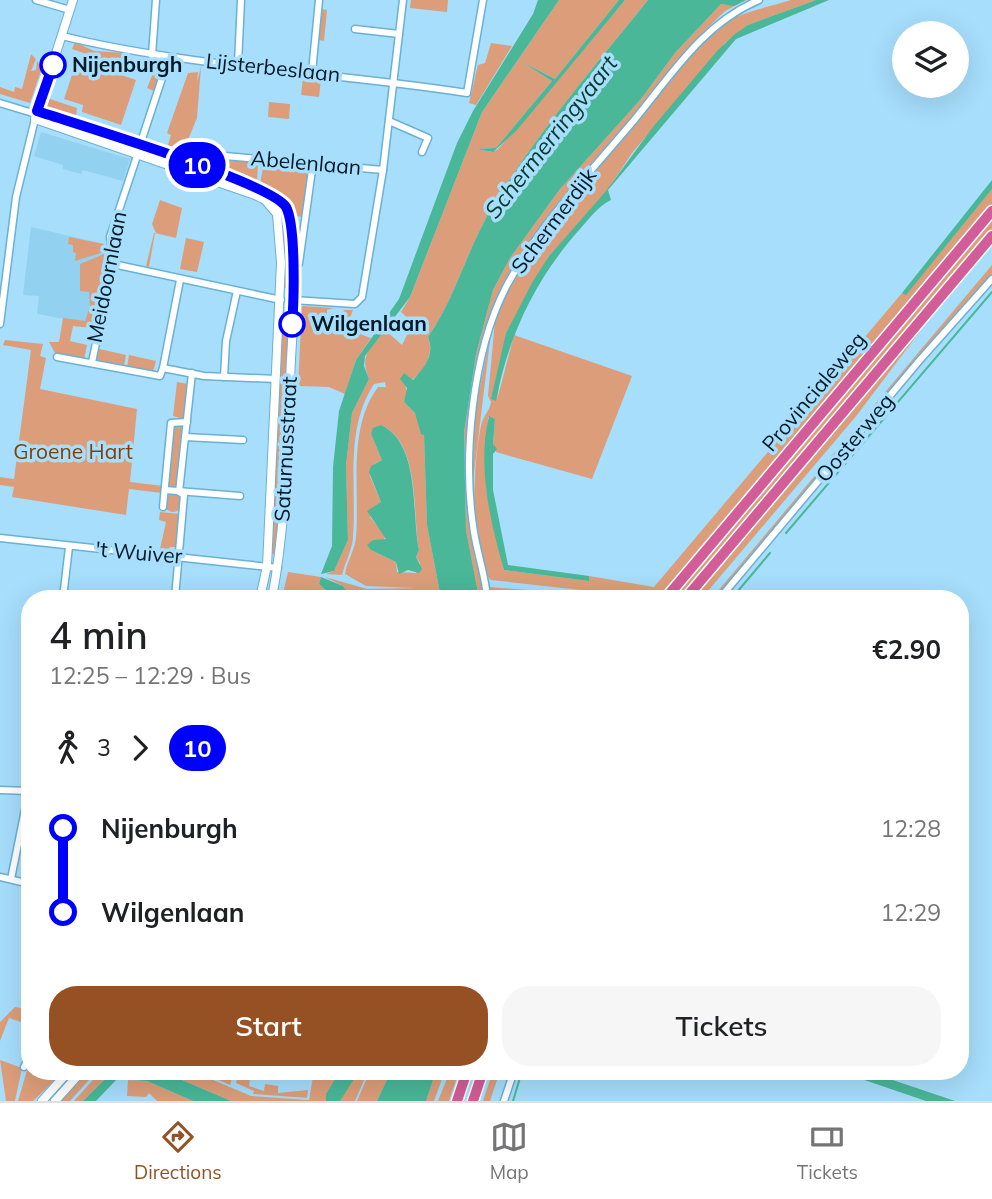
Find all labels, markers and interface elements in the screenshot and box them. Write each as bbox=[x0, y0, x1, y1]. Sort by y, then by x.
map controls bbox=[892, 21, 969, 98]
button: layers bbox=[892, 21, 969, 98]
street label: Lijsterbeslaan bbox=[205, 47, 342, 87]
water label: Schermerringvaart bbox=[478, 49, 624, 224]
place label: Nijenburgh bbox=[72, 51, 182, 77]
marker: Nijenburgh bbox=[40, 52, 66, 78]
line badge: 10 bbox=[166, 142, 228, 188]
street label: Abelenlaan bbox=[250, 144, 362, 180]
text: 10 bbox=[183, 150, 211, 180]
street label: Schermerdijk bbox=[505, 162, 601, 278]
street label: Meidoornlaan bbox=[81, 209, 132, 345]
place label: Wilgenlaan bbox=[311, 310, 427, 336]
marker: Wilgenlaan bbox=[279, 311, 305, 337]
street label: Provincialeweg bbox=[756, 326, 871, 456]
street label: Saturnusstraat bbox=[268, 376, 302, 522]
street label: Oosterweg bbox=[810, 388, 899, 487]
park label: Groene Hart bbox=[13, 438, 133, 464]
street label: 't Wuiver bbox=[95, 535, 184, 569]
text: 4 min bbox=[49, 611, 148, 659]
text: €2.90 bbox=[872, 633, 941, 666]
text: 12:25 – 12:29 · Bus bbox=[49, 661, 251, 690]
icon: walk bbox=[49, 729, 87, 767]
icon: forward bbox=[121, 729, 159, 767]
text: 3 bbox=[97, 733, 111, 762]
text: 10 bbox=[183, 733, 212, 763]
text: Nijenburgh bbox=[101, 812, 238, 845]
text: 12:28 bbox=[881, 814, 941, 843]
text: Wilgenlaan bbox=[101, 896, 245, 929]
text: 12:29 bbox=[881, 898, 941, 927]
button: Start bbox=[49, 986, 488, 1066]
button: Tickets bbox=[502, 986, 941, 1066]
tab: Directions bbox=[134, 1118, 222, 1184]
tab: Map bbox=[490, 1118, 529, 1184]
tab: Tickets bbox=[797, 1118, 858, 1184]

